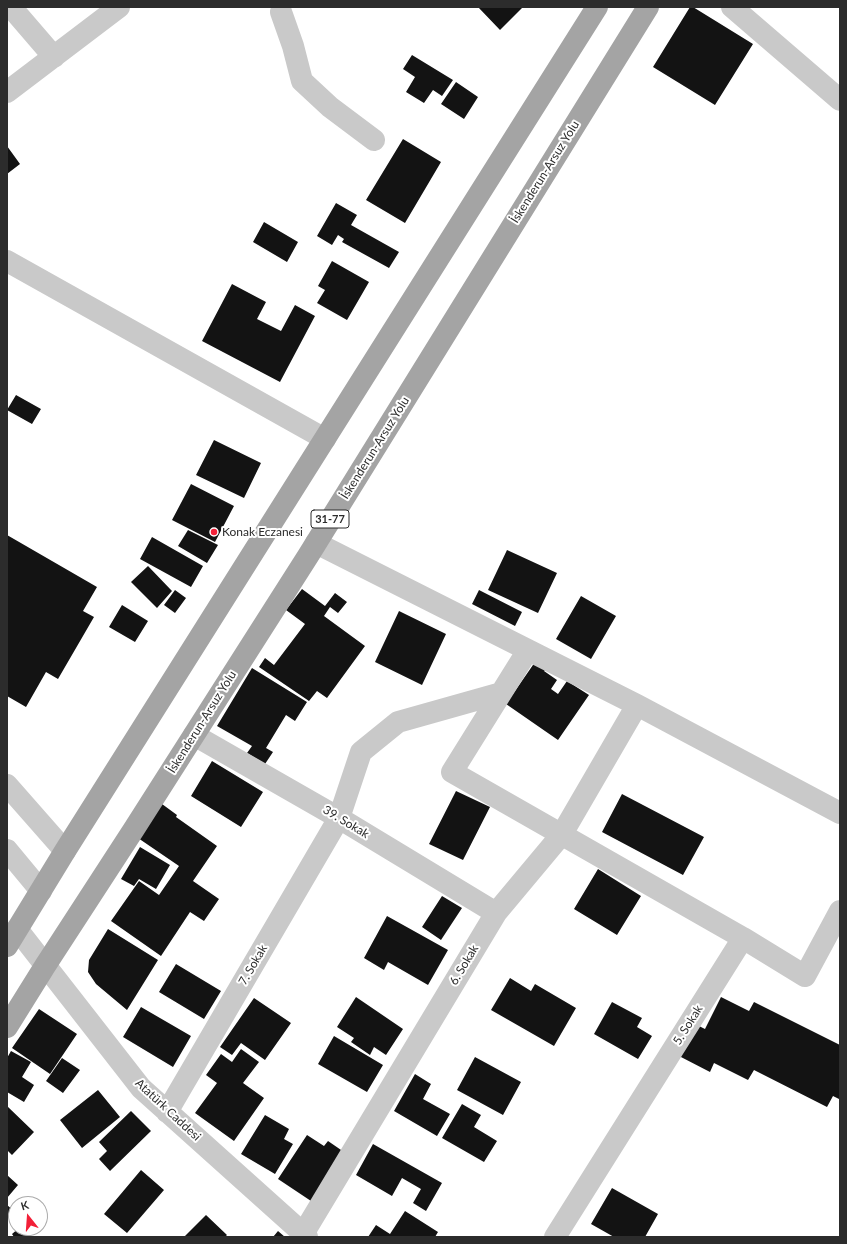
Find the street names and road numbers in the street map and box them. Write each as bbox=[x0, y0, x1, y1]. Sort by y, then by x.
street label: İskenderun-Arsuz Yolu bbox=[508, 118, 582, 226]
street label: İskenderun-Arsuz Yolu bbox=[338, 394, 412, 502]
road number: 31-77 bbox=[311, 510, 349, 528]
street label: İskenderun-Arsuz Yolu bbox=[165, 668, 239, 776]
street label: 39. Sokak bbox=[320, 803, 372, 841]
street label: 7. Sokak bbox=[236, 942, 270, 988]
street label: 6. Sokak bbox=[446, 942, 482, 988]
street label: 5. Sokak bbox=[670, 1002, 706, 1048]
street label: Atatürk Caddesi bbox=[132, 1076, 204, 1144]

